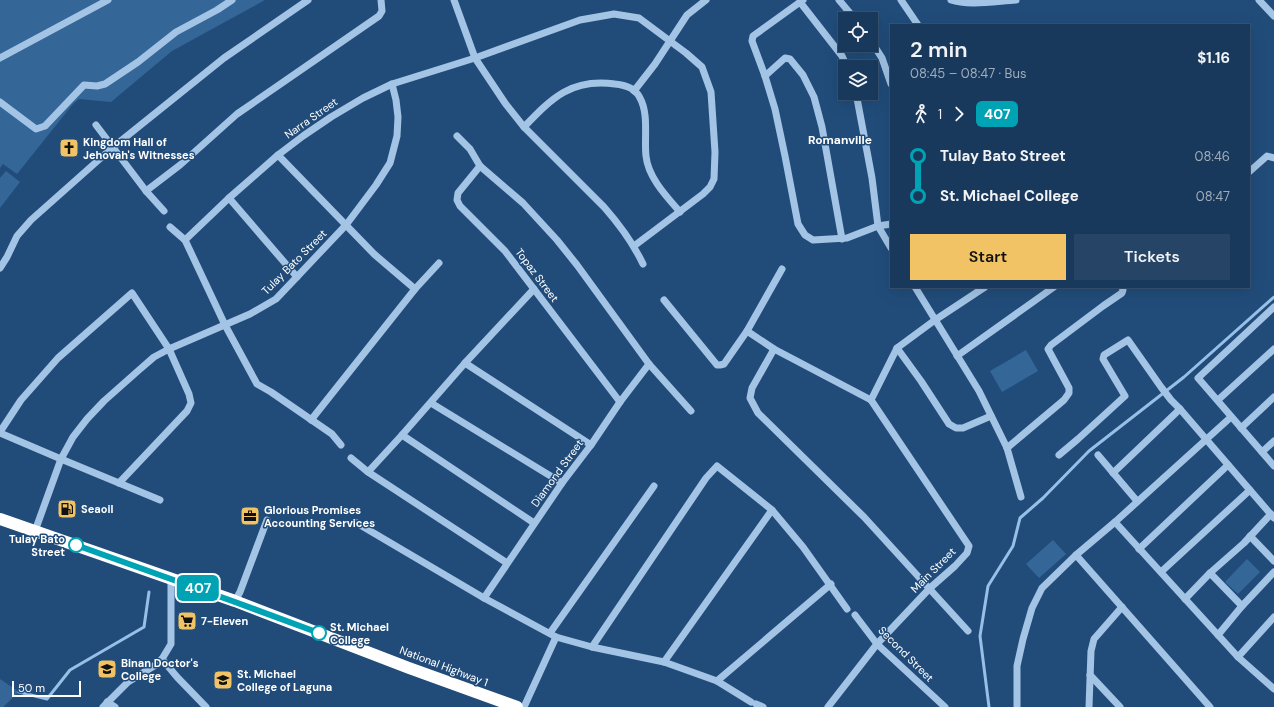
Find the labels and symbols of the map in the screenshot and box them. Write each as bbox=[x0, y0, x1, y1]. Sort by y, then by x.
street label: Narra Street bbox=[282, 95, 340, 141]
district label: Romanville bbox=[808, 132, 872, 148]
place label: Kingdom Hall of Jehovah's Witnesses bbox=[83, 135, 195, 162]
church icon: Kingdom Hall of Jehovah's Witnesses bbox=[58, 137, 80, 159]
street label: Tulay Bato Street bbox=[258, 226, 330, 298]
street label: Topaz Street bbox=[512, 245, 562, 305]
street label: Diamond Street bbox=[528, 437, 586, 509]
fuel station icon: Seaoil bbox=[56, 498, 78, 520]
place label: Seaoil bbox=[81, 502, 113, 516]
place label: Glorious Promises Accounting Services bbox=[264, 503, 375, 530]
office icon: Glorious Promises Accounting Services bbox=[239, 505, 261, 527]
place label: Tulay Bato Street bbox=[9, 532, 65, 559]
marker: Tulay Bato Street bbox=[68, 537, 84, 553]
street label: Main Street bbox=[907, 544, 959, 596]
line badge: 407 bbox=[175, 575, 221, 601]
supermarket icon: 7-Eleven bbox=[176, 610, 198, 632]
place label: 7-Eleven bbox=[201, 614, 248, 628]
place label: St. Michael College bbox=[330, 620, 389, 647]
street label: Second Street bbox=[875, 623, 937, 685]
marker: St. Michael College bbox=[311, 625, 327, 641]
street label: National Highway 1 bbox=[398, 643, 490, 689]
place label: Binan Doctor's College bbox=[121, 656, 199, 683]
school or university icon: Binan Doctor's College bbox=[96, 658, 118, 680]
place label: St. Michael College of Laguna bbox=[237, 667, 332, 694]
school or university icon: St. Michael College of Laguna bbox=[212, 669, 234, 691]
scale bar bbox=[12, 679, 81, 698]

